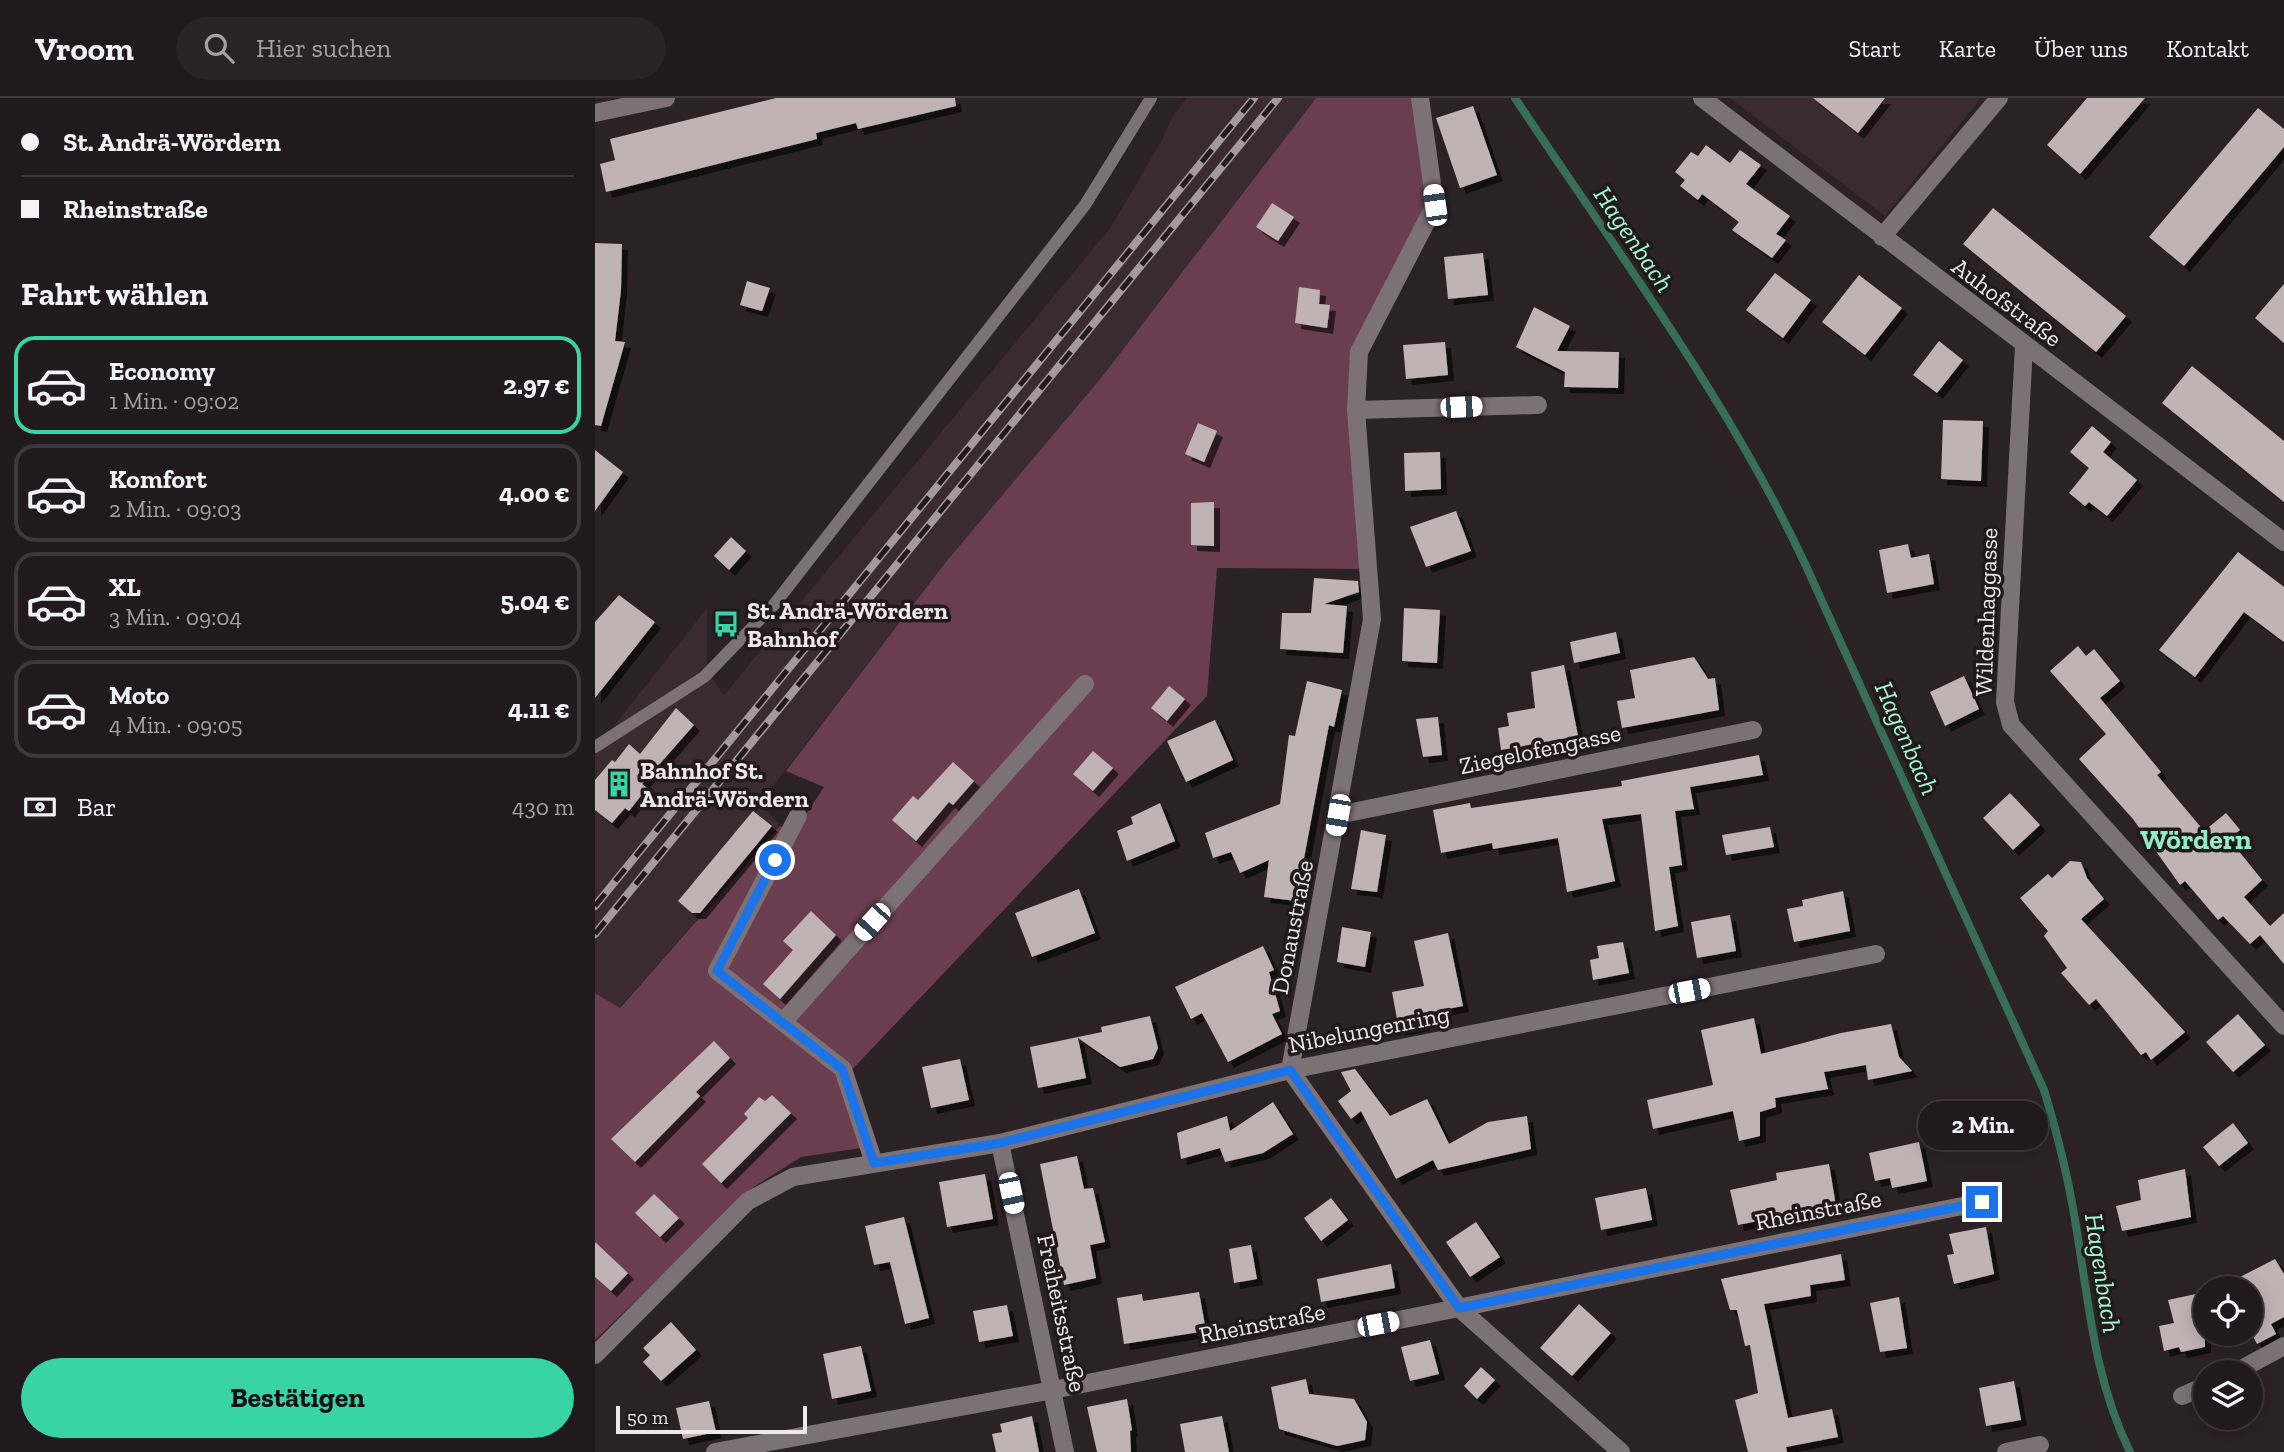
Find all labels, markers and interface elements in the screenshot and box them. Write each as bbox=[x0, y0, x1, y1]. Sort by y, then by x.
search box bbox=[176, 17, 666, 80]
text: Vroom bbox=[35, 29, 134, 68]
icon: search bbox=[200, 29, 238, 67]
text: Hier suchen bbox=[256, 32, 391, 64]
text: Start bbox=[1848, 34, 1901, 63]
text: Karte bbox=[1939, 34, 1996, 63]
text: Über uns bbox=[2034, 34, 2128, 63]
text: Kontakt bbox=[2166, 34, 2249, 63]
text: St. Andrä-Wördern bbox=[63, 126, 281, 158]
water label: Hagenbach bbox=[1587, 180, 1681, 298]
car bbox=[1422, 183, 1449, 227]
text: Rheinstraße bbox=[63, 193, 208, 225]
street label: Auhofstraße bbox=[1946, 251, 2068, 353]
text: Fahrt wählen bbox=[21, 275, 208, 313]
icon: car bbox=[25, 354, 88, 417]
text: Economy bbox=[109, 355, 215, 387]
text: 2.97 € bbox=[503, 369, 570, 401]
text: 1 Min. · 09:02 bbox=[109, 387, 239, 415]
car bbox=[1440, 396, 1483, 418]
icon: car bbox=[25, 462, 88, 525]
text: Komfort bbox=[109, 463, 207, 495]
text: 4.00 € bbox=[499, 477, 570, 509]
text: 2 Min. · 09:03 bbox=[109, 495, 241, 523]
street label: Wildenhaggasse bbox=[1969, 527, 2003, 697]
icon: car bbox=[25, 570, 88, 633]
text: XL bbox=[109, 571, 141, 603]
text: 5.04 € bbox=[500, 585, 570, 617]
place label: St. Andrä-Wördern Bahnhof bbox=[747, 596, 948, 653]
text: 3 Min. · 09:04 bbox=[109, 603, 242, 631]
bus stop icon: St. Andrä-Wördern Bahnhof bbox=[711, 609, 741, 639]
water label: Hagenbach bbox=[1868, 676, 1946, 800]
icon: car bbox=[25, 678, 88, 741]
text: Moto bbox=[109, 679, 169, 711]
text: 4.11 € bbox=[508, 693, 570, 725]
text: 4 Min. · 09:05 bbox=[109, 711, 243, 739]
street label: Ziegelofengasse bbox=[1457, 718, 1623, 780]
place label: Bahnhof St. Andrä-Wördern bbox=[640, 756, 809, 813]
building icon: Bahnhof St. Andrä-Wördern bbox=[604, 769, 634, 799]
icon: cash bbox=[21, 788, 59, 826]
text: Bar bbox=[77, 791, 116, 823]
car bbox=[1325, 792, 1352, 838]
text: 430 m bbox=[512, 793, 574, 821]
district label: Wördern bbox=[2140, 823, 2252, 856]
route start bbox=[759, 844, 791, 876]
street label: Donaustraße bbox=[1265, 857, 1319, 997]
car bbox=[851, 899, 894, 945]
car bbox=[1667, 977, 1712, 1005]
street label: Nibelungenring bbox=[1286, 999, 1452, 1059]
callout: 2 Min. bbox=[1917, 1100, 2047, 1150]
text: 2 Min. bbox=[1952, 1111, 2014, 1139]
car bbox=[997, 1170, 1026, 1216]
street label: Rheinstraße bbox=[1752, 1184, 1884, 1236]
route end bbox=[1966, 1186, 1998, 1218]
water label: Hagenbach bbox=[2078, 1211, 2128, 1335]
street label: Freiheitsstraße bbox=[1031, 1232, 1093, 1394]
map controls bbox=[2193, 1276, 2263, 1430]
button: locate bbox=[2193, 1276, 2263, 1346]
street label: Rheinstraße bbox=[1196, 1297, 1328, 1349]
car bbox=[1356, 1310, 1401, 1338]
button: Bestätigen bbox=[21, 1358, 574, 1438]
button: layers bbox=[2193, 1360, 2263, 1430]
scale bar bbox=[616, 1403, 807, 1435]
text: 50 m bbox=[627, 1406, 668, 1429]

